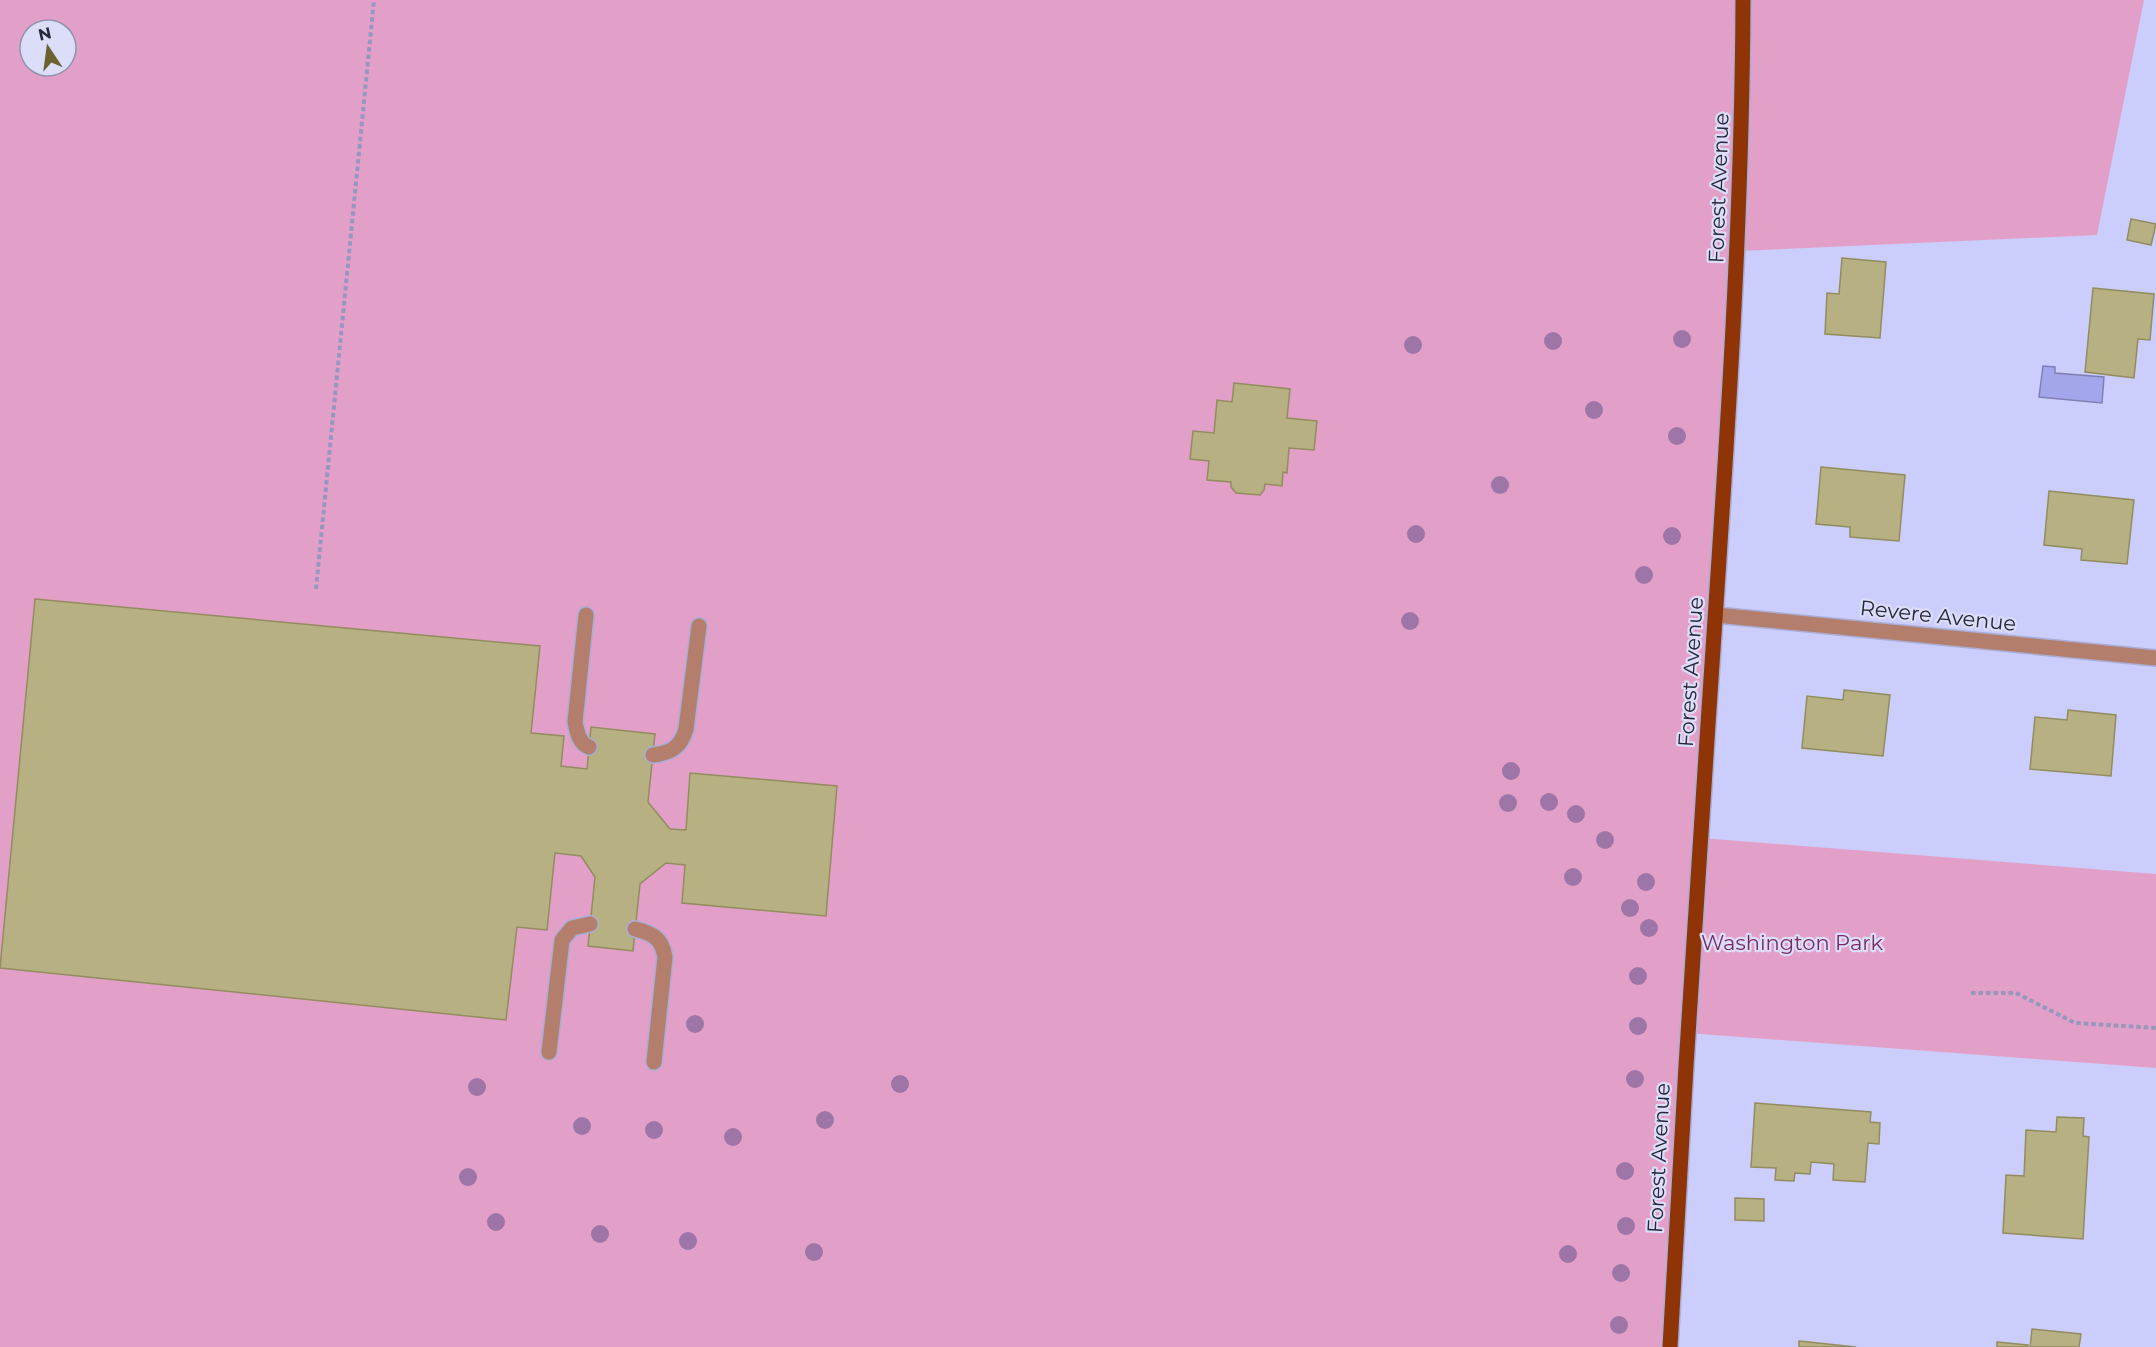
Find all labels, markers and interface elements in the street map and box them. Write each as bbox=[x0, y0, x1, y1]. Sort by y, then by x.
north arrow bbox=[18, 18, 78, 78]
text: N bbox=[36, 23, 53, 45]
street label: Forest Avenue bbox=[1703, 112, 1734, 264]
street label: Revere Avenue bbox=[1859, 595, 2017, 636]
street label: Forest Avenue bbox=[1673, 596, 1708, 748]
park label: Washington Park bbox=[1701, 930, 1884, 955]
street label: Forest Avenue bbox=[1642, 1082, 1675, 1234]

